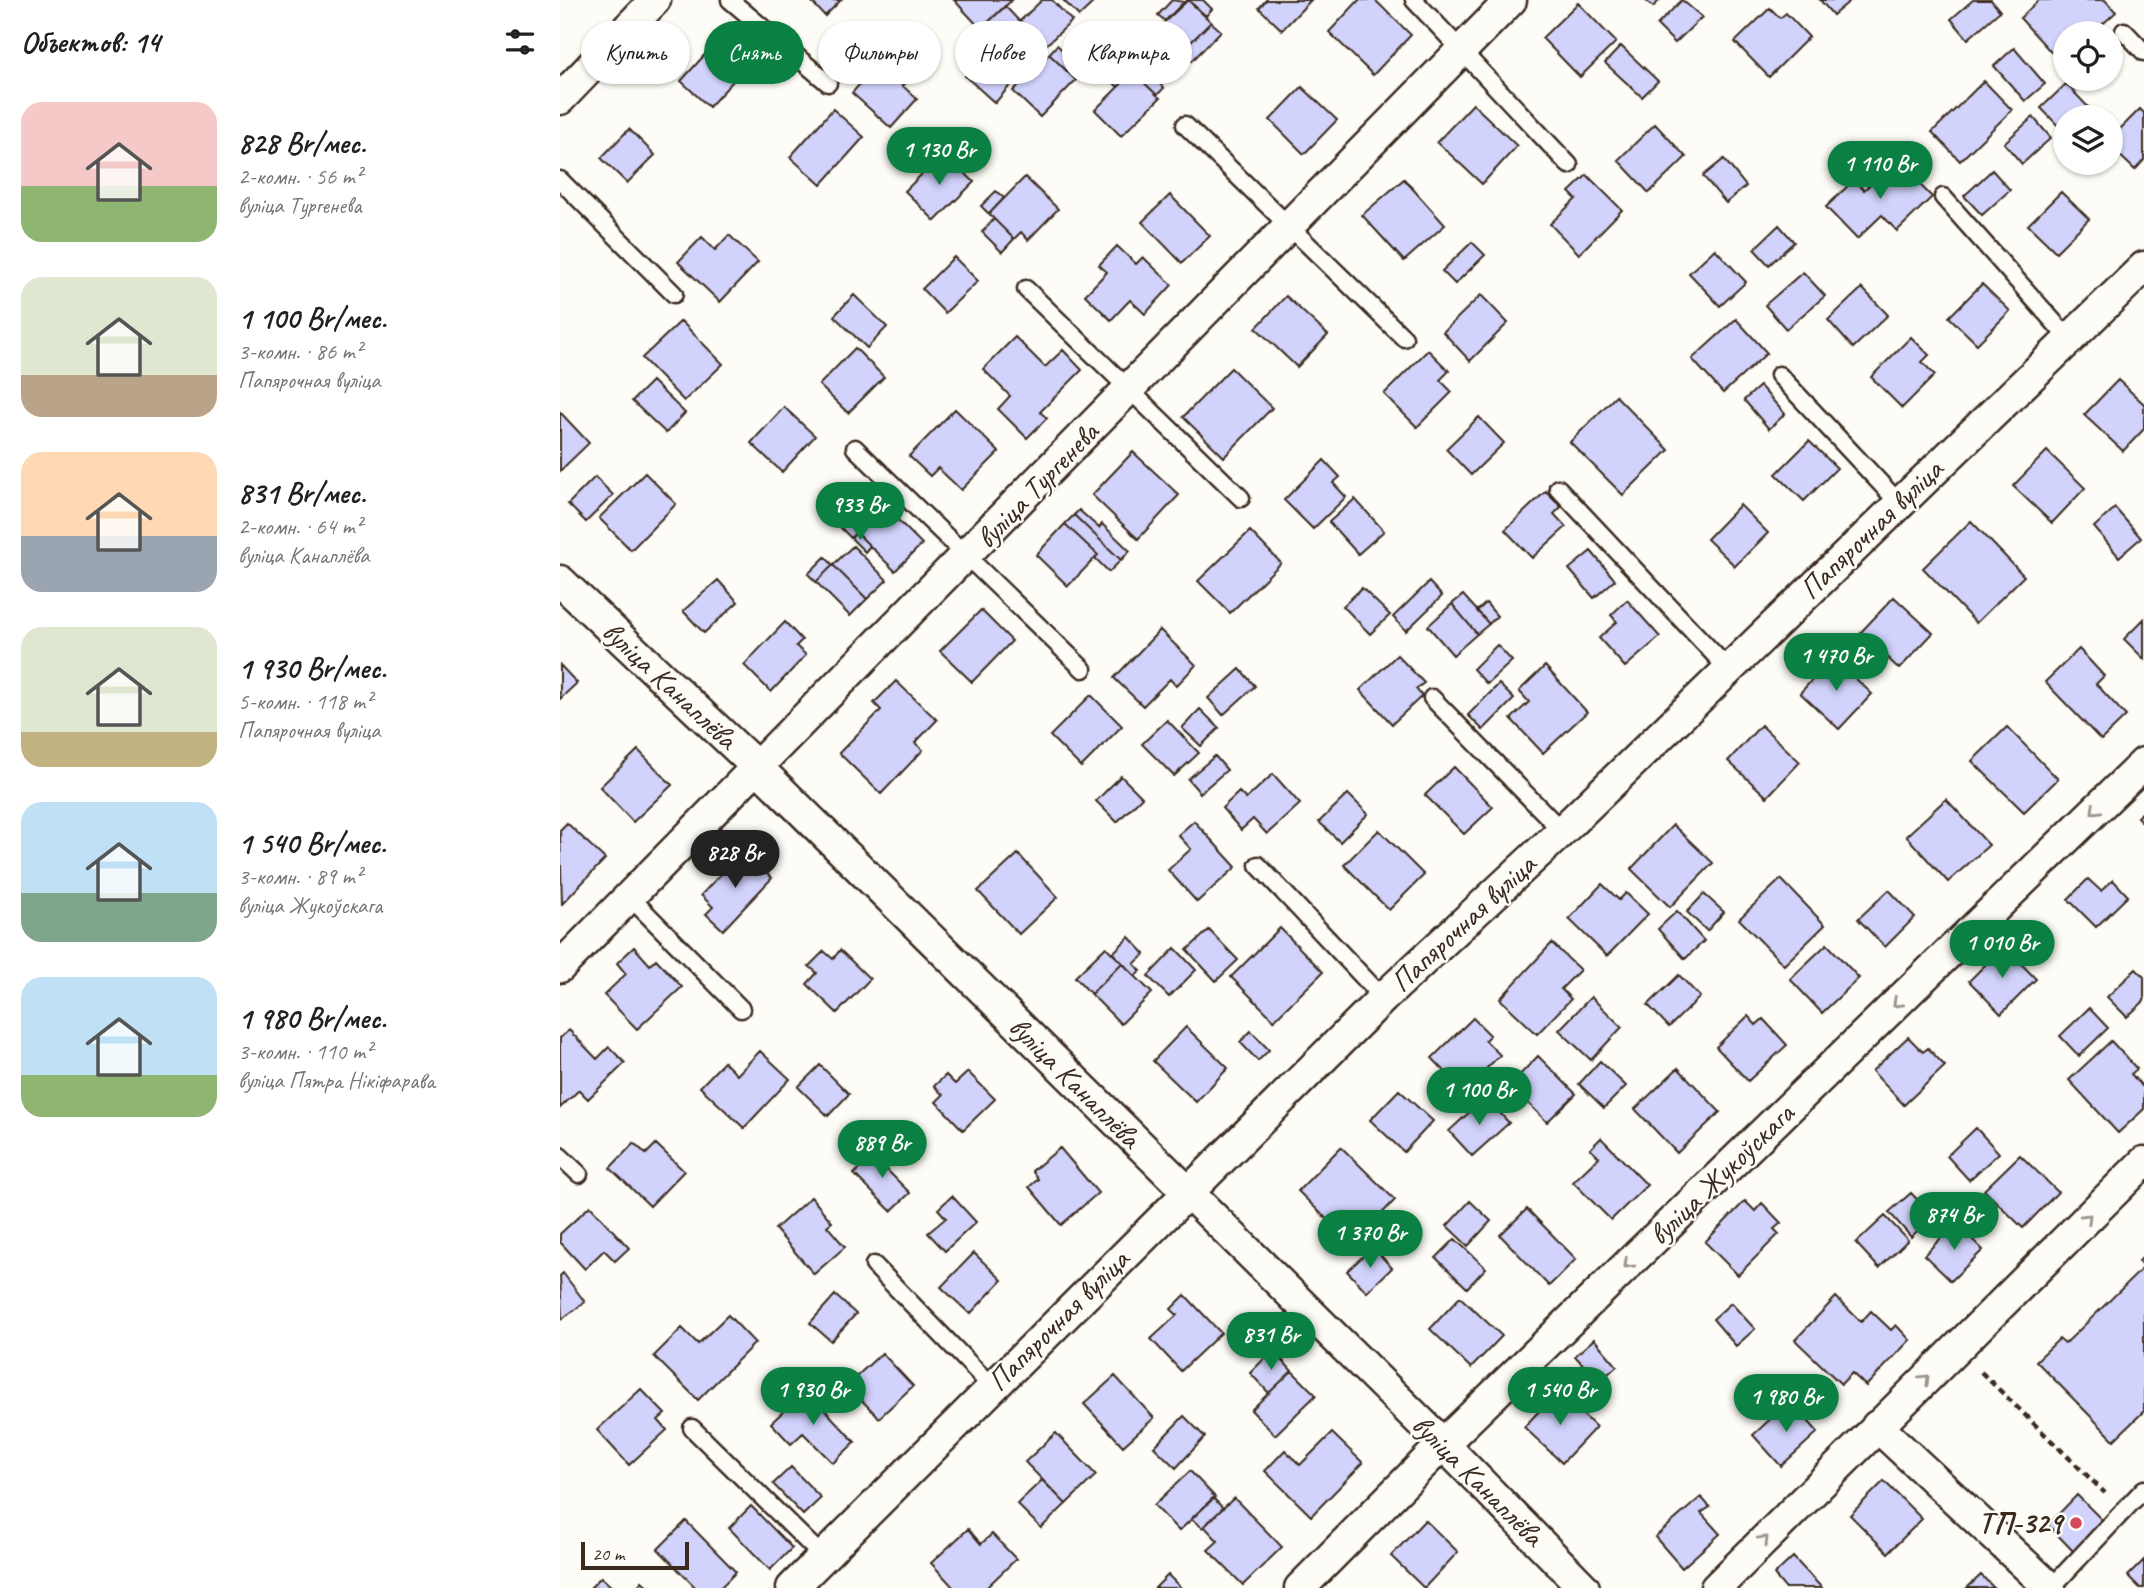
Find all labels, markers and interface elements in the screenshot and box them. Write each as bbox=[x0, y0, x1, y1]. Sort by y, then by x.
chip: Купить bbox=[581, 21, 690, 84]
chip: Снять bbox=[704, 21, 804, 84]
chip: Фильтры bbox=[818, 21, 941, 84]
chip: Новое bbox=[955, 21, 1048, 84]
chip: Квартира bbox=[1062, 21, 1192, 84]
map controls bbox=[2053, 21, 2123, 175]
button: locate bbox=[2053, 21, 2123, 91]
text: Объектов: 14 bbox=[21, 23, 160, 61]
icon: filters bbox=[501, 23, 539, 61]
button: layers bbox=[2053, 105, 2123, 175]
text: 828 Br/мес. bbox=[238, 124, 366, 162]
pin: 1 130 Br bbox=[867, 128, 1011, 187]
icon: home bbox=[77, 130, 161, 214]
text: 1 130 Br bbox=[903, 135, 975, 164]
pin: 1 110 Br bbox=[1808, 142, 1952, 201]
text: 1 110 Br bbox=[1844, 149, 1916, 178]
text: 2-комн. · 56 m² bbox=[238, 162, 362, 191]
text: вуліца Тургенева bbox=[238, 191, 362, 220]
text: 1 100 Br/мес. bbox=[238, 299, 387, 337]
icon: home bbox=[77, 305, 161, 389]
text: 3-комн. · 86 m² bbox=[238, 337, 362, 366]
text: Папярочная вуліца bbox=[238, 366, 380, 395]
street label: вуліца Тургенева bbox=[967, 412, 1108, 556]
street label: Папярочная вуліца bbox=[1791, 450, 1952, 607]
text: 831 Br/мес. bbox=[238, 474, 366, 512]
icon: home bbox=[77, 480, 161, 564]
pin: 933 Br bbox=[803, 482, 917, 542]
text: 933 Br bbox=[832, 490, 888, 519]
text: 2-комн. · 64 m² bbox=[238, 512, 362, 541]
text: вуліца Канаплёва bbox=[238, 541, 369, 570]
street label: вуліца Канаплёва bbox=[594, 613, 747, 759]
pin: 1 470 Br bbox=[1764, 634, 1908, 693]
text: 1 470 Br bbox=[1800, 641, 1872, 670]
text: 1 930 Br/мес. bbox=[238, 649, 386, 687]
icon: home bbox=[77, 655, 161, 739]
text: 5-комн. · 118 m² bbox=[238, 687, 372, 716]
text: Папярочная вуліца bbox=[238, 716, 380, 745]
one-way arrow bbox=[2090, 802, 2103, 815]
text: 1 540 Br/мес. bbox=[238, 824, 386, 862]
icon: home bbox=[77, 830, 161, 914]
pin: 828 Br bbox=[678, 830, 792, 890]
text: 828 Br bbox=[707, 838, 763, 867]
street label: Папярочная вуліца bbox=[1382, 845, 1545, 1000]
text: 3-комн. · 89 m² bbox=[238, 862, 362, 891]
text: вуліца Жукоўскага bbox=[238, 891, 382, 920]
pin: 1 010 Br bbox=[1930, 920, 2074, 980]
text: 1 010 Br bbox=[1966, 928, 2038, 957]
one-way arrow bbox=[1892, 994, 1905, 1007]
text: 1 980 Br/мес. bbox=[238, 999, 386, 1037]
icon: home bbox=[77, 1005, 161, 1089]
street label: вуліца Канаплёва bbox=[1001, 1008, 1150, 1157]
text: 3-комн. · 110 m² bbox=[238, 1037, 372, 1066]
text: вуліца Пятра Нікіфарава bbox=[238, 1066, 435, 1095]
pin: 1 100 Br bbox=[1407, 1068, 1551, 1127]
text: 1 100 Br bbox=[1443, 1075, 1515, 1104]
street label: вуліца Жукоўскага bbox=[1640, 1094, 1803, 1253]
pin: 889 Br bbox=[825, 1120, 939, 1180]
text: 889 Br bbox=[854, 1128, 910, 1157]
pin: 874 Br bbox=[1897, 1192, 2011, 1252]
text: 874 Br bbox=[1926, 1200, 1982, 1229]
pin: 1 370 Br bbox=[1298, 1210, 1442, 1270]
one-way arrow bbox=[2078, 1214, 2091, 1227]
text: 1 370 Br bbox=[1334, 1218, 1406, 1247]
street label: Папярочная вуліца bbox=[979, 1240, 1138, 1399]
one-way arrow bbox=[1623, 1255, 1636, 1268]
pin: 831 Br bbox=[1214, 1312, 1328, 1372]
text: 831 Br bbox=[1243, 1320, 1299, 1349]
pin: 1 930 Br bbox=[741, 1368, 885, 1427]
pin: 1 540 Br bbox=[1488, 1368, 1632, 1427]
pin: 1 980 Br bbox=[1714, 1374, 1858, 1434]
one-way arrow bbox=[1917, 1374, 1930, 1387]
text: 1 930 Br bbox=[777, 1375, 849, 1404]
text: 1 540 Br bbox=[1524, 1375, 1596, 1404]
text: 1 980 Br bbox=[1750, 1382, 1822, 1411]
street label: вуліца Канаплёва bbox=[1404, 1406, 1553, 1555]
place label: ТП-329 bbox=[1978, 1504, 2066, 1542]
marker: ТП-329 bbox=[2068, 1515, 2084, 1531]
one-way arrow bbox=[1756, 1535, 1769, 1548]
scale bar bbox=[581, 1539, 690, 1571]
text: 20 m bbox=[592, 1542, 624, 1566]

